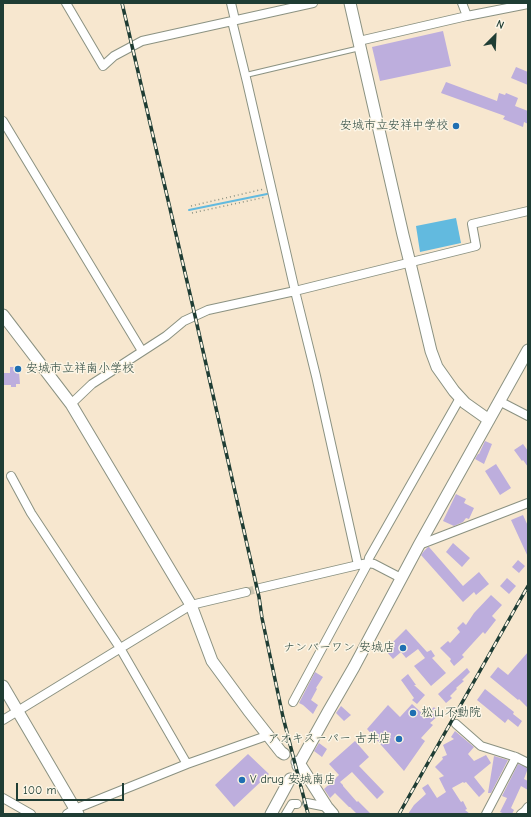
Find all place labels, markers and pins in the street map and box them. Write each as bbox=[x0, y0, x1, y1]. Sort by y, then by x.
place label: 安城市立安祥中学校 bbox=[340, 119, 448, 133]
marker: 安城市立安祥中学校 bbox=[451, 121, 461, 131]
place label: 安城市立祥南小学校 bbox=[26, 362, 134, 376]
marker: 安城市立祥南小学校 bbox=[13, 364, 23, 374]
place label: ナンバーワン 安城店 bbox=[283, 641, 395, 655]
marker: ナンバーワン 安城店 bbox=[398, 643, 408, 653]
place label: 松山不動院 bbox=[421, 706, 481, 720]
marker: 松山不動院 bbox=[408, 708, 418, 718]
place label: アオキスーパー 古井店 bbox=[267, 732, 391, 746]
marker: アオキスーパー 古井店 bbox=[394, 734, 404, 744]
place label: V drug 安城南店 bbox=[250, 773, 336, 787]
marker: V drug 安城南店 bbox=[237, 775, 247, 785]

